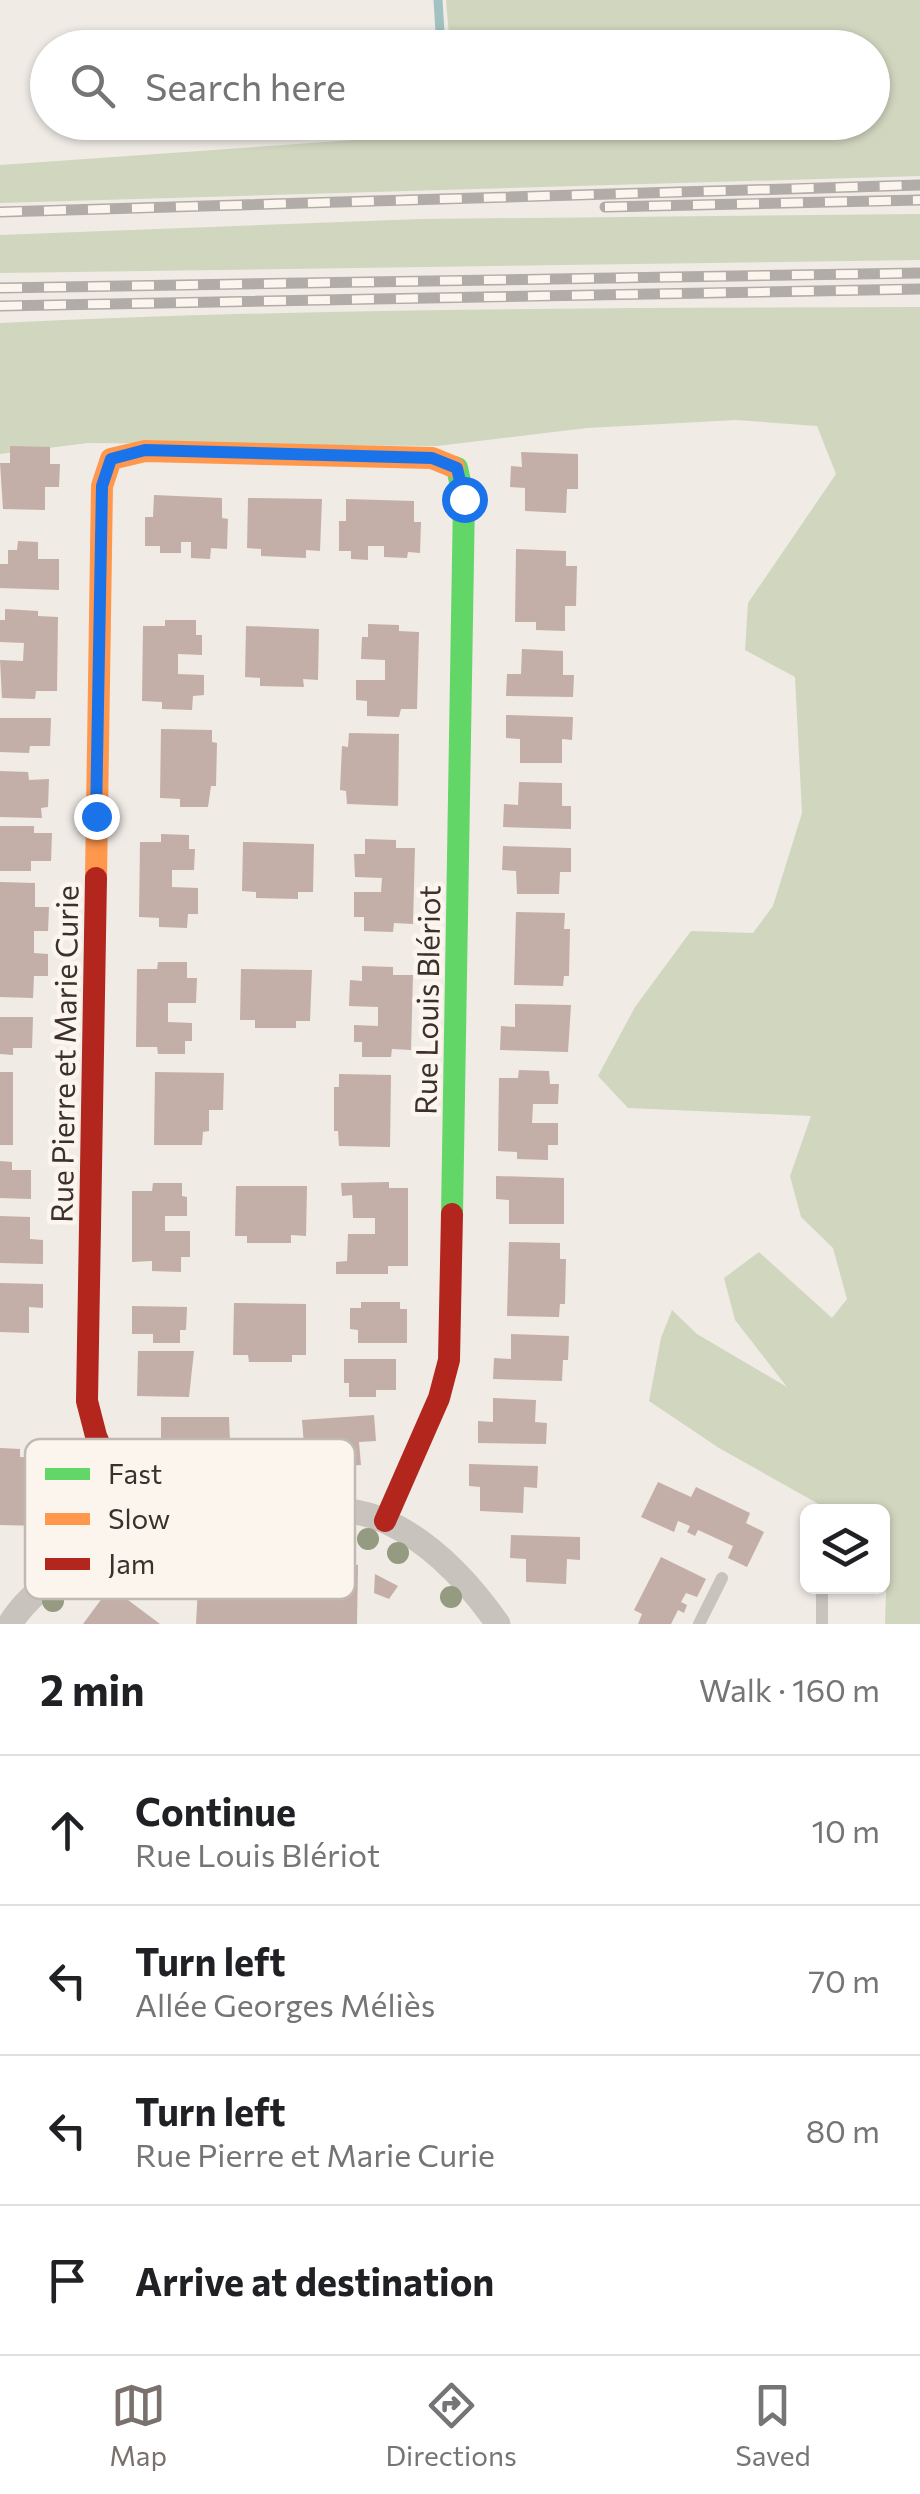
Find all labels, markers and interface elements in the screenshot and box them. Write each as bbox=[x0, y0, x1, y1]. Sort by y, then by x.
search box bbox=[30, 30, 890, 140]
icon: search bbox=[65, 58, 120, 113]
text: Search here bbox=[145, 62, 346, 109]
route start bbox=[442, 477, 488, 523]
route end bbox=[74, 794, 120, 840]
street label: Rue Pierre et Marie Curie bbox=[42, 885, 84, 1223]
street label: Rue Louis Blériot bbox=[405, 885, 447, 1115]
legend bbox=[25, 1439, 355, 1599]
text: Fast bbox=[108, 1456, 162, 1490]
text: Slow bbox=[108, 1501, 170, 1535]
map controls bbox=[800, 1504, 890, 1594]
button: layers bbox=[800, 1504, 890, 1594]
text: Jam bbox=[108, 1546, 155, 1580]
text: 2 min bbox=[40, 1663, 145, 1715]
text: Walk · 160 m bbox=[699, 1669, 880, 1709]
text: Continue bbox=[135, 1787, 296, 1834]
icon: ahead bbox=[40, 1803, 95, 1858]
text: 10 m bbox=[811, 1810, 880, 1850]
text: Rue Louis Blériot bbox=[135, 1834, 380, 1874]
text: Turn left bbox=[135, 1937, 286, 1984]
icon: left bbox=[40, 1953, 95, 2008]
text: 70 m bbox=[808, 1960, 880, 2000]
text: Allée Georges Méliès bbox=[135, 1984, 435, 2024]
text: Turn left bbox=[135, 2087, 286, 2134]
icon: left bbox=[40, 2103, 95, 2158]
text: 80 m bbox=[806, 2110, 880, 2150]
text: Rue Pierre et Marie Curie bbox=[135, 2134, 495, 2174]
icon: arrive bbox=[40, 2253, 95, 2308]
text: Arrive at destination bbox=[135, 2257, 494, 2304]
tab: Map bbox=[109, 2378, 167, 2472]
tab: Directions bbox=[385, 2378, 517, 2472]
tab: Saved bbox=[735, 2378, 811, 2472]

